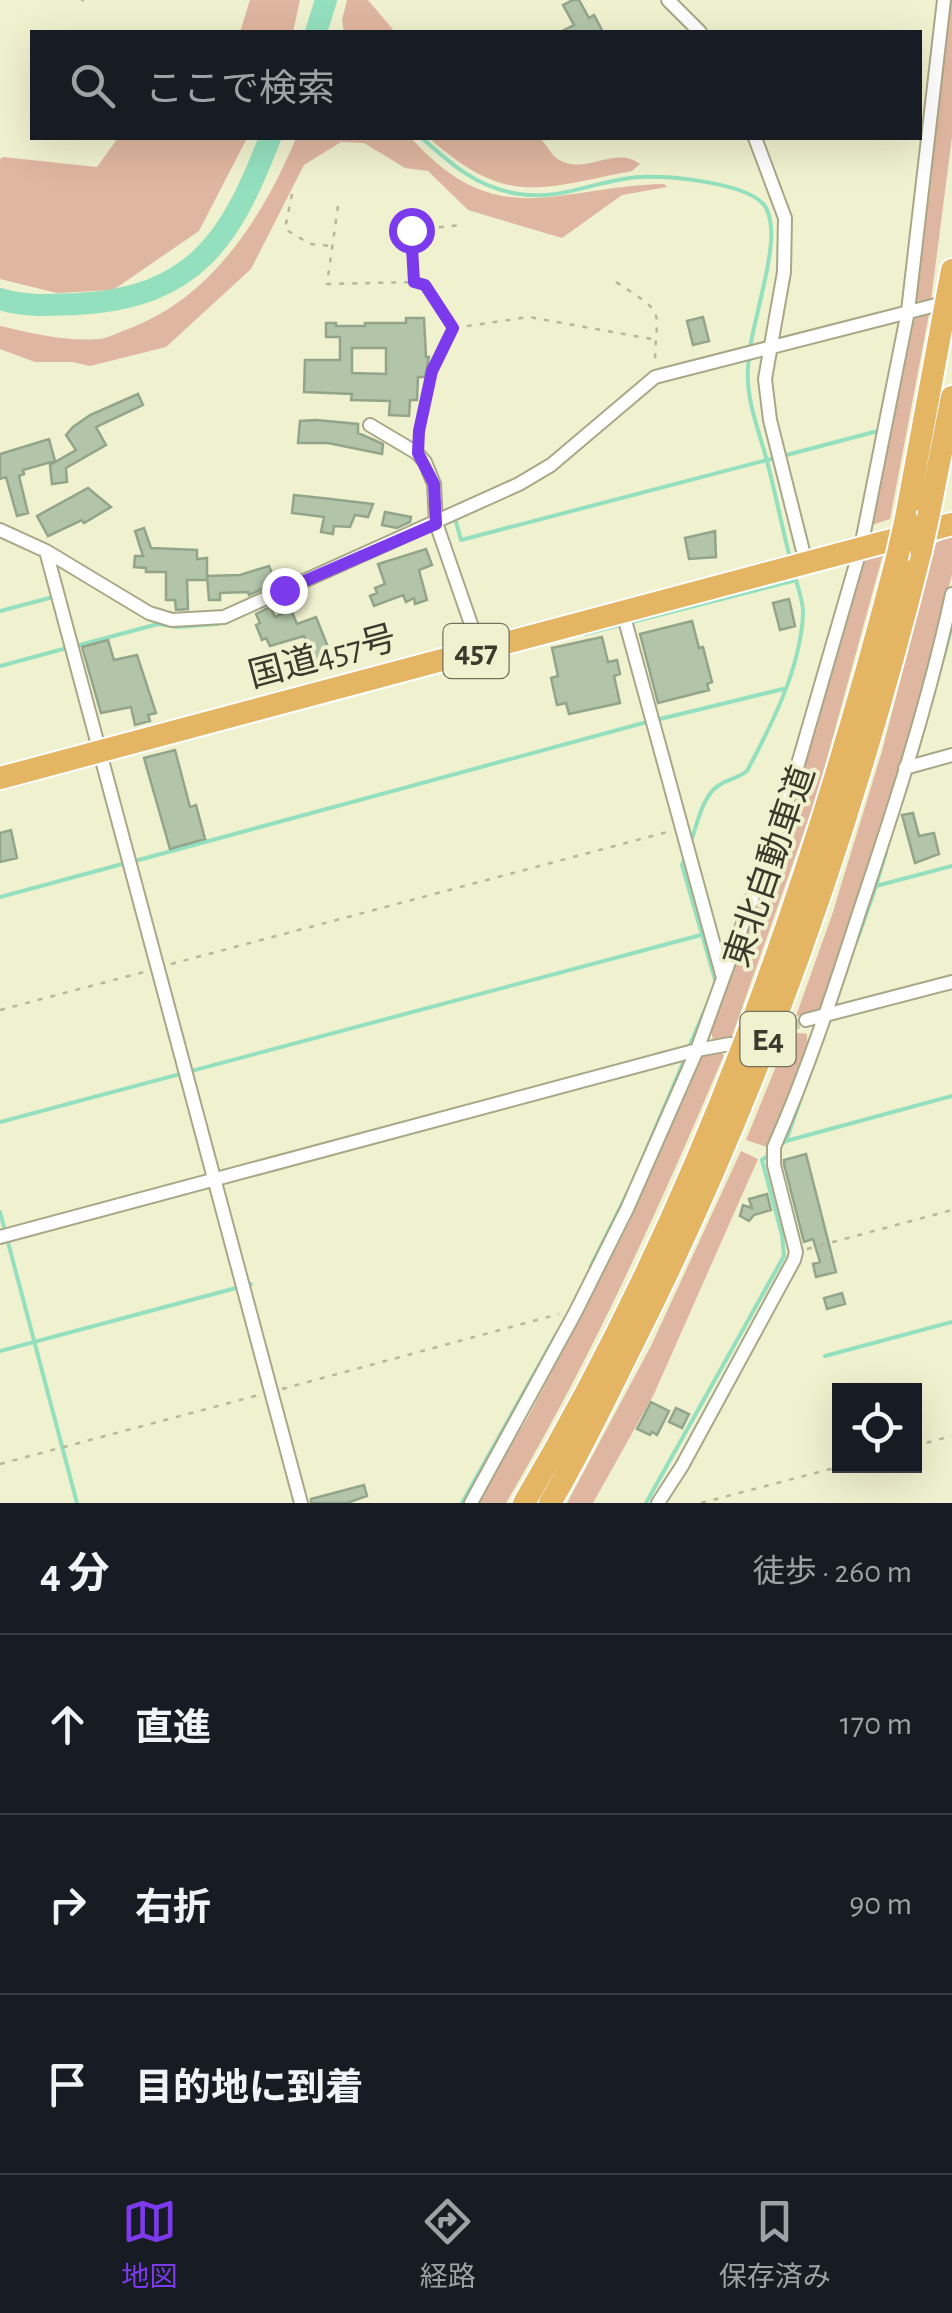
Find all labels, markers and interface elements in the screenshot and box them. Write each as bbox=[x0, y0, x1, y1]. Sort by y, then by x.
search box bbox=[30, 30, 922, 140]
icon: search bbox=[65, 58, 120, 113]
text: ここで検索 bbox=[145, 71, 335, 109]
route start bbox=[389, 208, 435, 254]
route end bbox=[262, 568, 308, 614]
street label: 国道457号 bbox=[244, 619, 400, 694]
road number: 457 bbox=[444, 624, 508, 678]
street label: 東北自動車道 bbox=[718, 761, 821, 971]
road number: E4 bbox=[740, 1012, 796, 1066]
map controls bbox=[832, 1383, 922, 1473]
button: locate bbox=[832, 1383, 922, 1473]
text: 4 分 bbox=[40, 1553, 109, 1595]
text: 徒歩 · 260 m bbox=[753, 1556, 912, 1588]
icon: ahead bbox=[40, 1697, 95, 1752]
text: 170 m bbox=[840, 1708, 912, 1740]
text: 直進 bbox=[135, 1710, 211, 1748]
icon: right bbox=[40, 1877, 95, 1932]
text: 90 m bbox=[849, 1888, 912, 1920]
text: 右折 bbox=[135, 1890, 211, 1928]
icon: arrive bbox=[40, 2057, 95, 2112]
text: 目的地に到着 bbox=[135, 2070, 363, 2108]
tab: 地図 bbox=[121, 2194, 177, 2295]
tab: 経路 bbox=[420, 2194, 476, 2295]
tab: 保存済み bbox=[719, 2194, 831, 2295]

